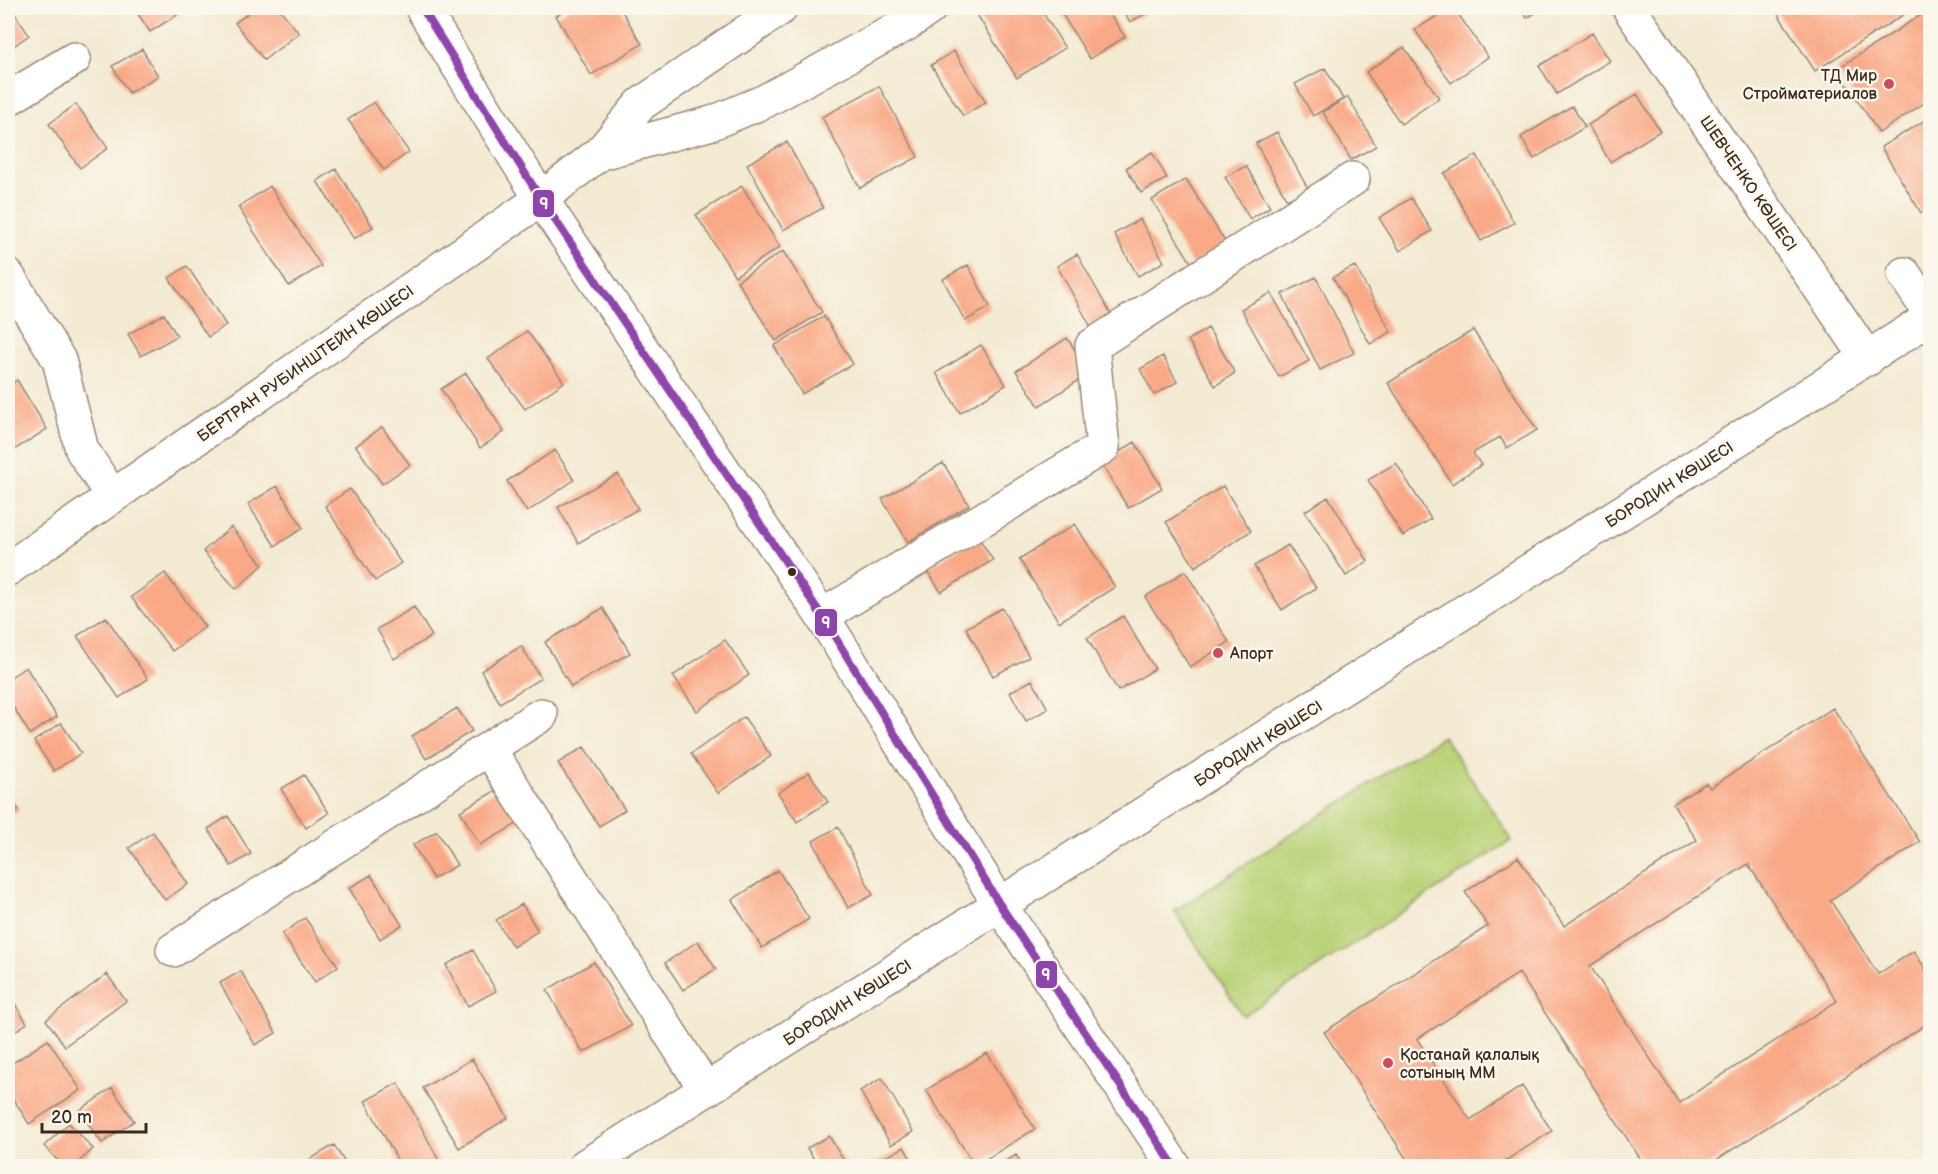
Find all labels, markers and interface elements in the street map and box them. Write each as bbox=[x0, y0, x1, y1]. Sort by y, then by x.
place label: ТД Мир Стройматериалов bbox=[1743, 67, 1878, 104]
marker: ТД Мир Стройматериалов bbox=[1882, 77, 1896, 91]
street label: ШЕВЧЕНКО КӨШЕСІ bbox=[1695, 113, 1800, 255]
line badge: 9 bbox=[532, 189, 555, 218]
text: 9 bbox=[539, 195, 549, 214]
street label: БЕРТРАН РУБИНШТЕЙН КӨШЕСІ bbox=[194, 282, 418, 447]
street label: БОРОДИН КӨШЕСІ bbox=[1602, 438, 1737, 532]
unlabelled marker bbox=[786, 566, 798, 578]
line badge: 9 bbox=[814, 608, 838, 637]
text: 9 bbox=[821, 614, 831, 633]
place label: Апорт bbox=[1229, 645, 1274, 664]
marker: Апорт bbox=[1211, 646, 1225, 660]
street label: БОРОДИН КӨШЕСІ bbox=[1191, 697, 1326, 791]
street label: БОРОДИН КӨШЕСІ bbox=[780, 956, 915, 1050]
line badge: 9 bbox=[1035, 960, 1058, 989]
text: 9 bbox=[1041, 966, 1051, 985]
place label: Қостанай қалалық сотының ММ bbox=[1400, 1046, 1539, 1083]
marker: Қостанай қалалық сотының ММ bbox=[1381, 1056, 1395, 1070]
scale bar bbox=[42, 1096, 146, 1134]
text: 20 m bbox=[51, 1107, 92, 1128]

